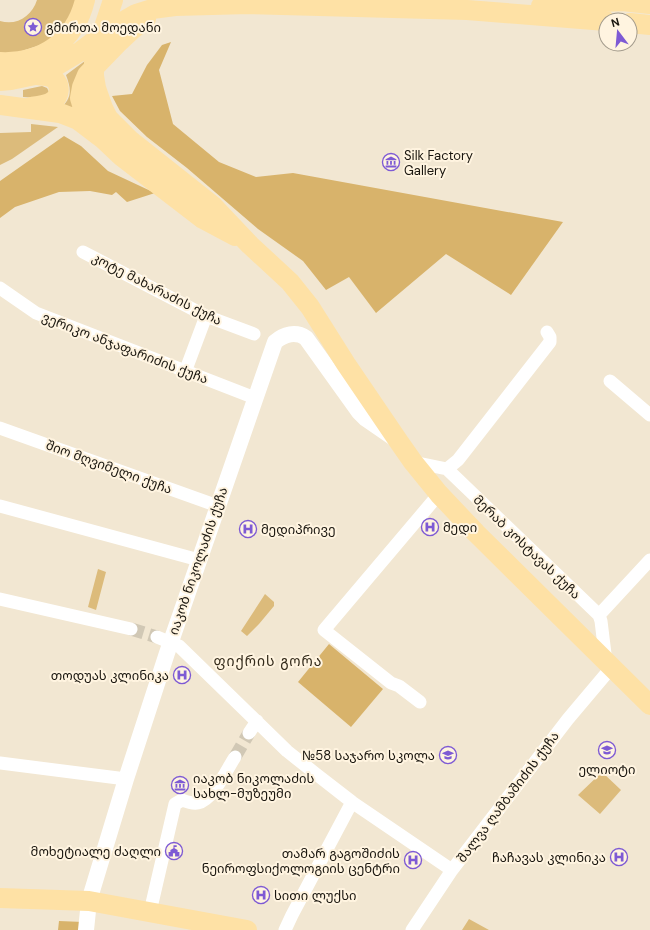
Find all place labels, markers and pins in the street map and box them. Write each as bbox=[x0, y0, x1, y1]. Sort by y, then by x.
place icon: გმირთა მოედანი bbox=[23, 17, 43, 37]
place label: გმირთა მოედანი bbox=[46, 19, 161, 36]
place label: Silk Factory Gallery bbox=[404, 147, 473, 179]
museum icon: Silk Factory Gallery bbox=[381, 152, 401, 172]
hospital icon: მედი bbox=[420, 517, 440, 537]
hospital icon: მედიპრივე bbox=[238, 519, 258, 539]
place label: მედი bbox=[443, 519, 477, 536]
place label: მედიპრივე bbox=[261, 521, 336, 538]
hospital icon: თოდუას კლინიკა bbox=[172, 665, 192, 685]
place label: თოდუას კლინიკა bbox=[51, 667, 169, 684]
school or university icon: ელიოტი bbox=[597, 740, 617, 760]
school or university icon: №58 საჯარო სკოლა bbox=[438, 745, 458, 765]
place label: №58 საჯარო სკოლა bbox=[302, 747, 435, 764]
place label: ელიოტი bbox=[578, 761, 636, 778]
place label: იაკობ ნიკოლაძის სახლ-მუზეუმი bbox=[193, 770, 315, 802]
museum icon: იაკობ ნიკოლაძის სახლ-მუზეუმი bbox=[170, 775, 190, 795]
public building icon: მოხეტიალე ძაღლი bbox=[164, 841, 184, 861]
place label: მოხეტიალე ძაღლი bbox=[31, 843, 161, 860]
place label: თამარ გაგოშიძის ნეიროფსიქოლოგიის ცენტრი bbox=[202, 845, 400, 877]
hospital icon: ჩაჩავას კლინიკა bbox=[609, 847, 629, 867]
place label: ჩაჩავას კლინიკა bbox=[492, 849, 606, 866]
hospital icon: თამარ გაგოშიძის ნეიროფსიქოლოგიის ცენტრი bbox=[403, 850, 423, 870]
hospital icon: სითი ლუქსი bbox=[251, 885, 271, 905]
place label: სითი ლუქსი bbox=[274, 887, 357, 904]

